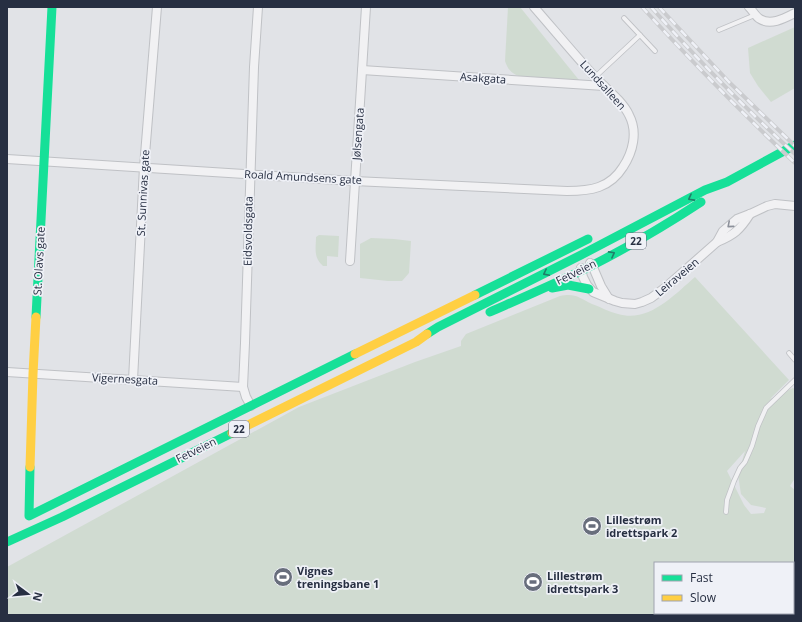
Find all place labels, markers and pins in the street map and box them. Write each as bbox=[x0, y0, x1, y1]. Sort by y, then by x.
place label: Lillestrøm idrettspark 2 bbox=[606, 512, 677, 540]
sports icon: Lillestrøm idrettspark 2 bbox=[581, 515, 603, 537]
place label: Vignes treningsbane 1 bbox=[297, 563, 379, 591]
sports icon: Vignes treningsbane 1 bbox=[272, 566, 294, 588]
place label: Lillestrøm idrettspark 3 bbox=[547, 568, 618, 596]
sports icon: Lillestrøm idrettspark 3 bbox=[522, 571, 544, 593]

